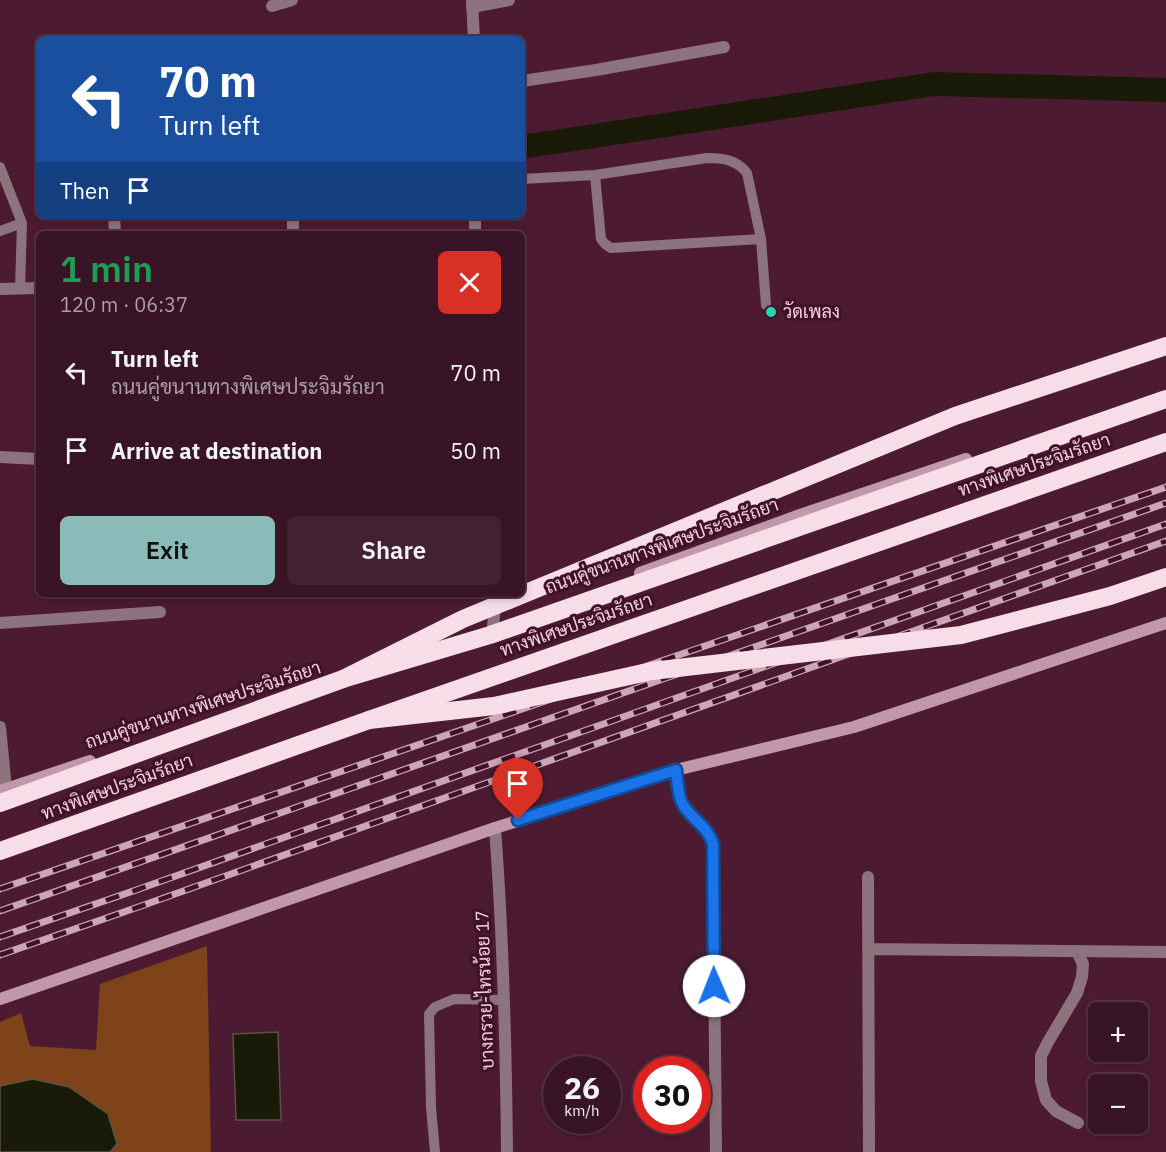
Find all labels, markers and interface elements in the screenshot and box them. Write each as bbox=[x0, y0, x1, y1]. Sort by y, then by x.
text: 70 m bbox=[159, 54, 257, 109]
icon: left bbox=[60, 60, 138, 138]
text: Turn left bbox=[159, 107, 260, 142]
icon: arrive bbox=[122, 174, 155, 207]
text: Then bbox=[60, 176, 110, 205]
text: 1 min bbox=[60, 245, 153, 292]
button: close bbox=[438, 251, 501, 314]
text: 120 m · 06:37 bbox=[60, 291, 188, 318]
place label: วัดเพลง bbox=[783, 300, 840, 323]
marker: วัดเพลง bbox=[764, 305, 778, 319]
text: Turn left bbox=[111, 344, 199, 373]
icon: left bbox=[60, 356, 93, 389]
text: 70 m bbox=[450, 358, 501, 387]
text: ถนนคู่ขนานทางพิเศษประจิมรัถยา bbox=[111, 373, 385, 400]
street label: ทางพิเศษประจิมรัถยา bbox=[955, 428, 1113, 501]
icon: arrive bbox=[60, 434, 93, 467]
text: Arrive at destination bbox=[111, 436, 322, 465]
text: 50 m bbox=[450, 436, 501, 465]
street label: ถนนคู่ขนานทางพิเศษประจิมรัถยา bbox=[542, 493, 782, 600]
button: Exit bbox=[60, 516, 275, 585]
button: Share bbox=[287, 516, 501, 585]
street label: ทางพิเศษประจิมรัถยา bbox=[497, 588, 655, 661]
street label: ถนนคู่ขนานทางพิเศษประจิมรัถยา bbox=[82, 656, 324, 755]
street label: ทางพิเศษประจิมรัถยา bbox=[38, 748, 196, 825]
pin bbox=[492, 758, 543, 820]
icon: arrive bbox=[501, 767, 534, 800]
street label: บางกรวย-ไทรน้อย 17 bbox=[469, 910, 499, 1070]
position arrow bbox=[682, 954, 746, 1018]
map controls bbox=[1088, 1002, 1148, 1134]
button: + bbox=[1088, 1002, 1148, 1062]
speed limit sign: 30 bbox=[633, 1056, 711, 1134]
text: 26 bbox=[564, 1068, 600, 1107]
button: − bbox=[1088, 1074, 1148, 1134]
text: km/h bbox=[564, 1101, 600, 1120]

